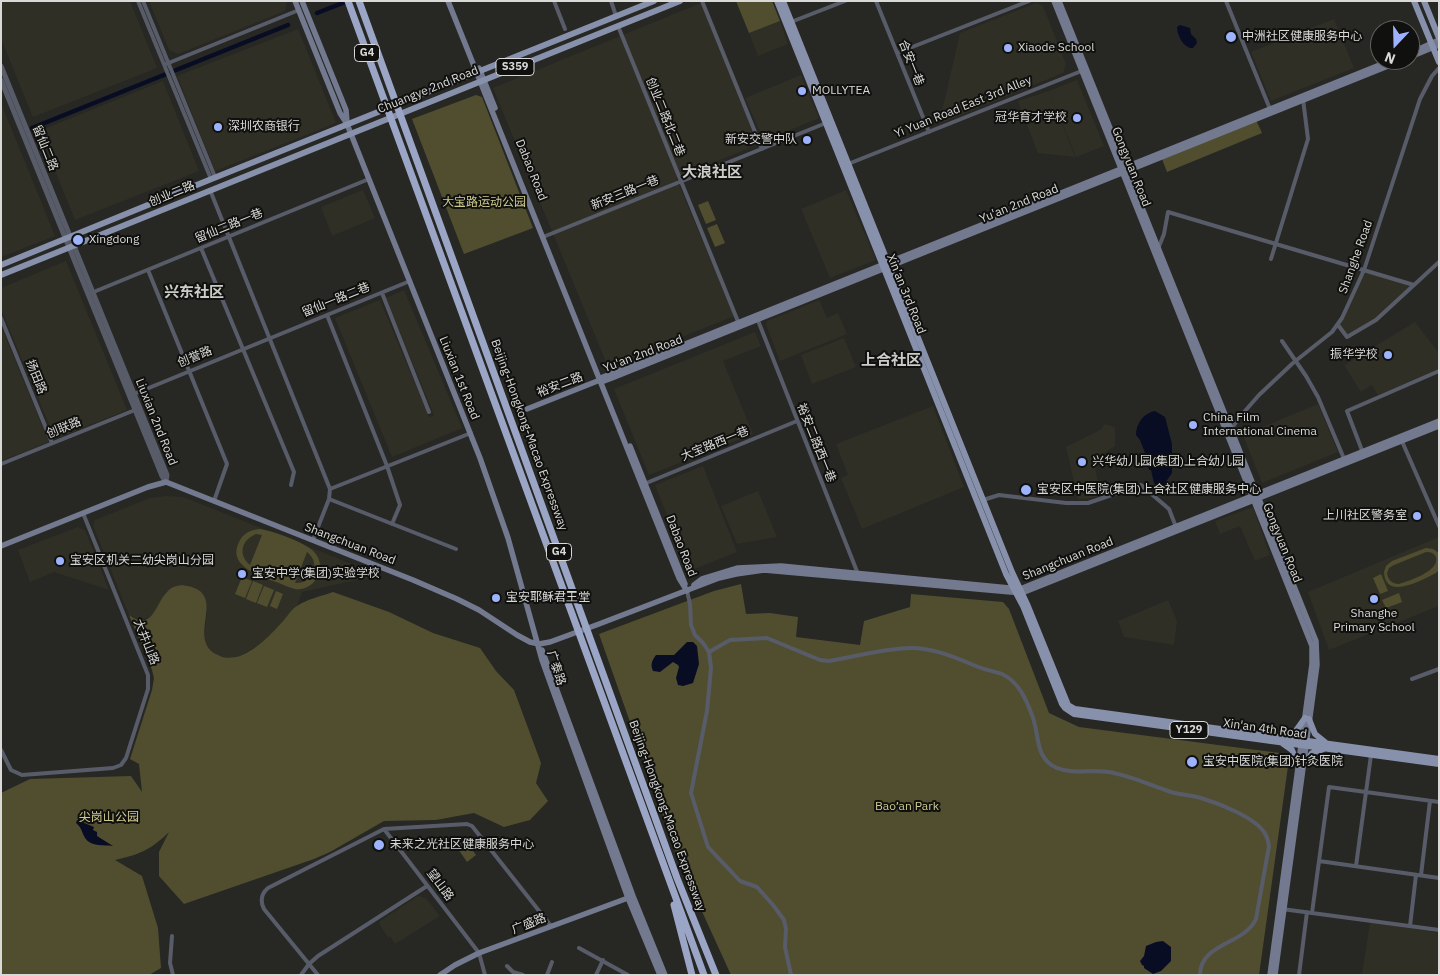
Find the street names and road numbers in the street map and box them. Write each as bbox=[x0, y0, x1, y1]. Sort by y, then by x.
street label: 合安一巷 bbox=[895, 38, 927, 88]
road number: G4 bbox=[354, 44, 380, 62]
road number: S359 bbox=[496, 58, 534, 76]
street label: Chuangye 2nd Road bbox=[375, 63, 481, 117]
street label: Yi Yuan Road East 3rd Alley bbox=[892, 73, 1034, 141]
street label: 创业二路北二巷 bbox=[643, 75, 687, 159]
street label: 留仙二路 bbox=[29, 123, 61, 173]
street label: Gongyuan Road bbox=[1108, 125, 1154, 209]
street label: Dabao Road bbox=[512, 137, 550, 203]
street label: 新安三路一巷 bbox=[589, 173, 661, 213]
street label: 创业二路 bbox=[147, 178, 197, 210]
street label: Yu'an 2nd Road bbox=[977, 182, 1061, 226]
street label: 留仙二路一巷 bbox=[193, 206, 265, 246]
street label: Shanghe Road bbox=[1336, 218, 1376, 296]
street label: Xin’an 3rd Road bbox=[883, 252, 929, 336]
street label: 留仙一路二巷 bbox=[300, 280, 372, 320]
street label: Yu'an 2nd Road bbox=[601, 332, 685, 376]
street label: Liuxian 1st Road bbox=[436, 334, 482, 422]
street label: Beijing-Hongkong-Macao Expressway bbox=[488, 337, 570, 533]
street label: 创誉路 bbox=[176, 344, 214, 370]
street label: 扬田路 bbox=[23, 358, 49, 396]
street label: 裕安二路 bbox=[535, 370, 585, 400]
street label: Liuxian 2nd Road bbox=[132, 376, 180, 468]
street label: 裕安二路西一巷 bbox=[794, 401, 838, 485]
street label: 创联路 bbox=[45, 415, 83, 441]
street label: 大宝路西一巷 bbox=[679, 424, 751, 464]
street label: Gongyuan Road bbox=[1259, 501, 1305, 585]
street label: Dabao Road bbox=[663, 513, 699, 579]
street label: Shangchuan Road bbox=[302, 520, 398, 568]
street label: Shangchuan Road bbox=[1021, 534, 1115, 584]
road number: G4 bbox=[546, 544, 572, 560]
street label: 大井山路 bbox=[130, 617, 162, 667]
street label: 广泰路 bbox=[544, 649, 568, 687]
street label: Xin'an 4th Road bbox=[1222, 716, 1308, 742]
street label: Beijing-Hongkong-Macao Expressway bbox=[626, 718, 708, 914]
road number: Y129 bbox=[1170, 722, 1208, 738]
street label: 望山路 bbox=[423, 866, 457, 904]
street label: 广盛路 bbox=[510, 911, 548, 937]

